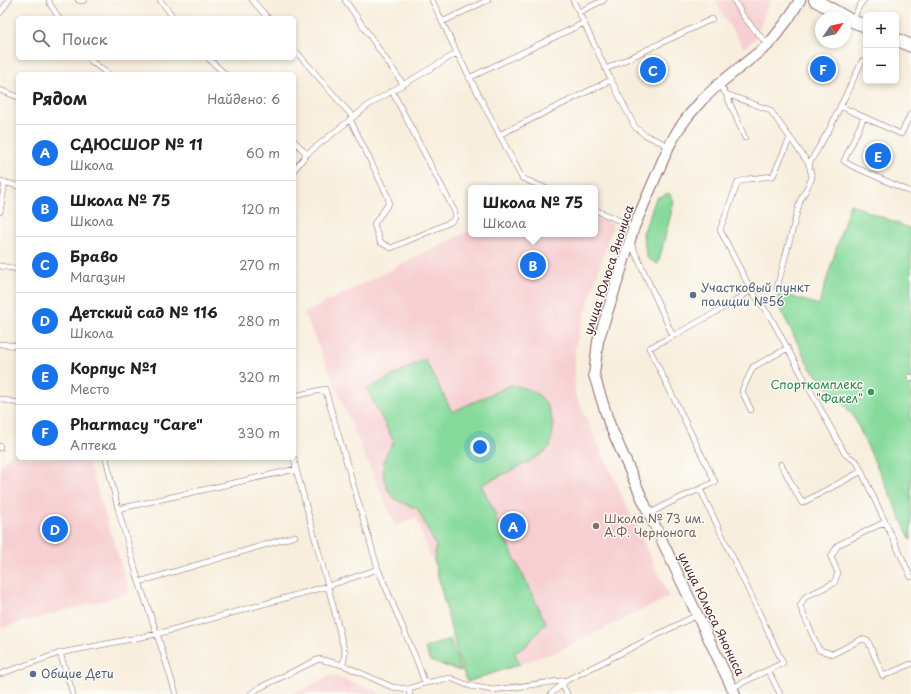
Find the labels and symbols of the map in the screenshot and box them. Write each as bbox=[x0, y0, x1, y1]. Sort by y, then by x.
north arrow bbox=[815, 12, 851, 48]
pin: F bbox=[810, 54, 836, 84]
pin: C bbox=[640, 55, 666, 85]
pin: E bbox=[865, 141, 891, 171]
street label: улица Юлюса Янониса bbox=[579, 202, 638, 337]
pin: B bbox=[520, 250, 546, 280]
place label: Участковый пункт полиции №56 bbox=[701, 278, 810, 310]
marker: Участковый пункт полиции №56 bbox=[688, 290, 698, 300]
place label: Спорткомплекс "Факел" bbox=[771, 375, 863, 407]
marker: Спорткомплекс "Факел" bbox=[866, 387, 876, 397]
your location bbox=[470, 437, 490, 457]
place label: Школа № 73 им. А.Ф. Чернонога bbox=[604, 509, 705, 541]
pin: A bbox=[500, 511, 526, 541]
pin: D bbox=[42, 514, 68, 544]
marker: Школа № 73 им. А.Ф. Чернонога bbox=[591, 521, 601, 531]
street label: улица Юлюса Янониса bbox=[674, 549, 750, 679]
place label: Общие Дети bbox=[41, 664, 114, 682]
marker: Общие Дети bbox=[28, 669, 38, 679]

